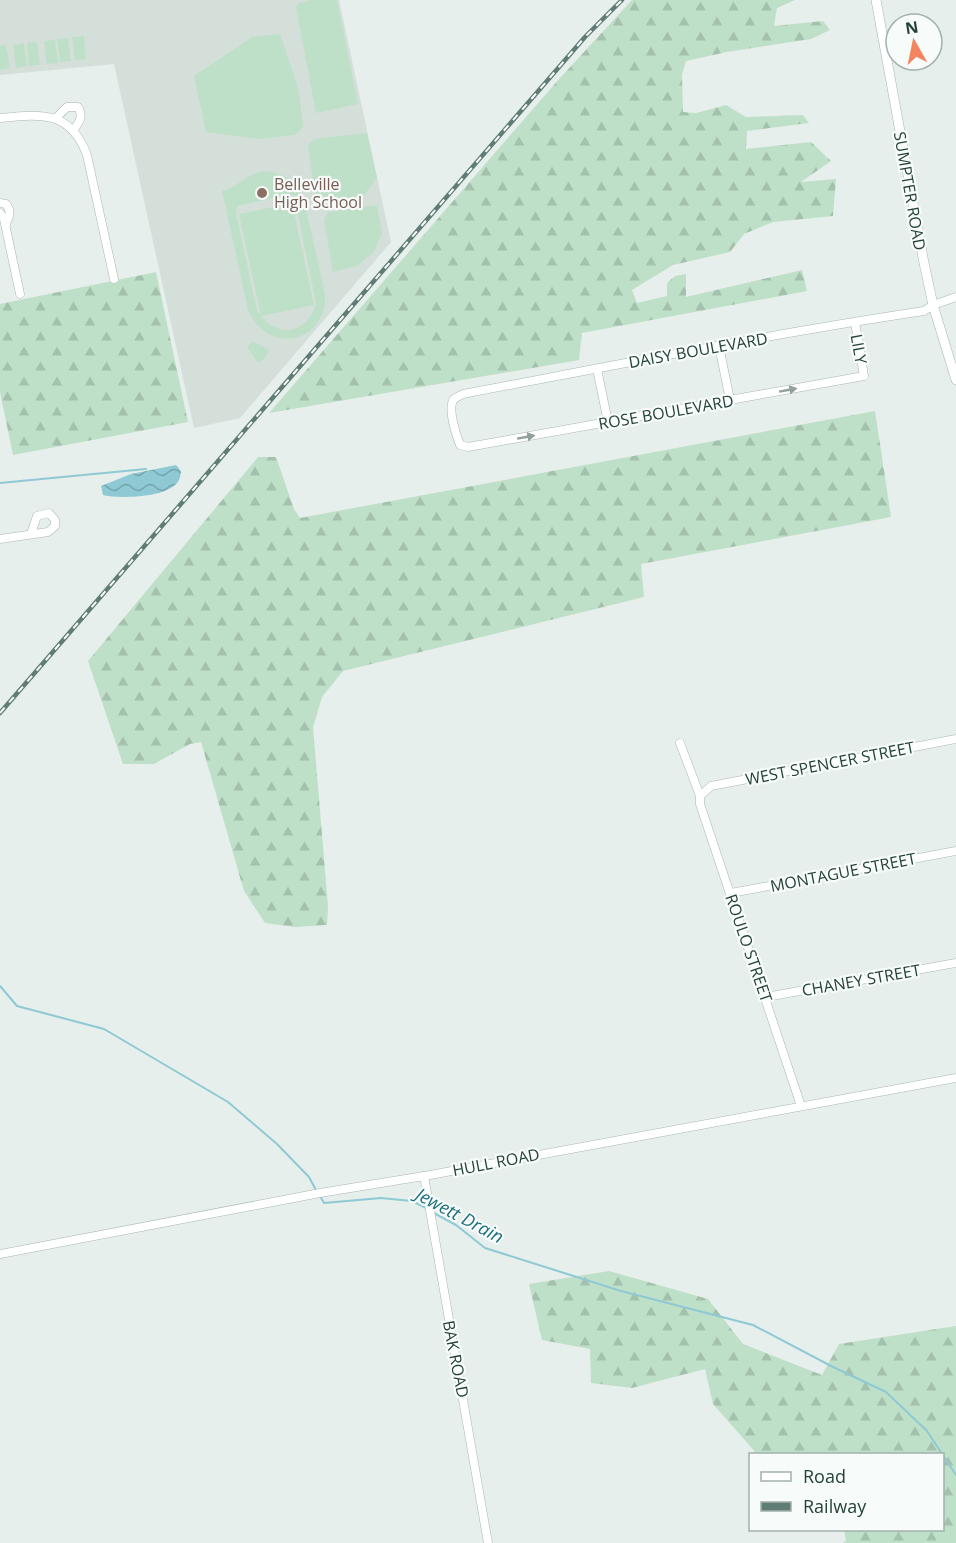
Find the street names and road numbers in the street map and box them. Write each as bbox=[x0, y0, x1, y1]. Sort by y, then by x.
street label: SUMPTER ROAD bbox=[889, 130, 931, 252]
street label: DAISY BOULEVARD bbox=[627, 327, 769, 373]
street label: LILY bbox=[846, 332, 872, 366]
street label: ROSE BOULEVARD bbox=[597, 389, 735, 435]
street label: WEST SPENCER STREET bbox=[744, 736, 917, 790]
street label: MONTAGUE STREET bbox=[768, 847, 918, 897]
street label: ROULO STREET bbox=[720, 891, 778, 1005]
street label: CHANEY STREET bbox=[800, 959, 922, 1001]
street label: HULL ROAD bbox=[451, 1143, 541, 1181]
street label: BAK ROAD bbox=[438, 1318, 474, 1400]

